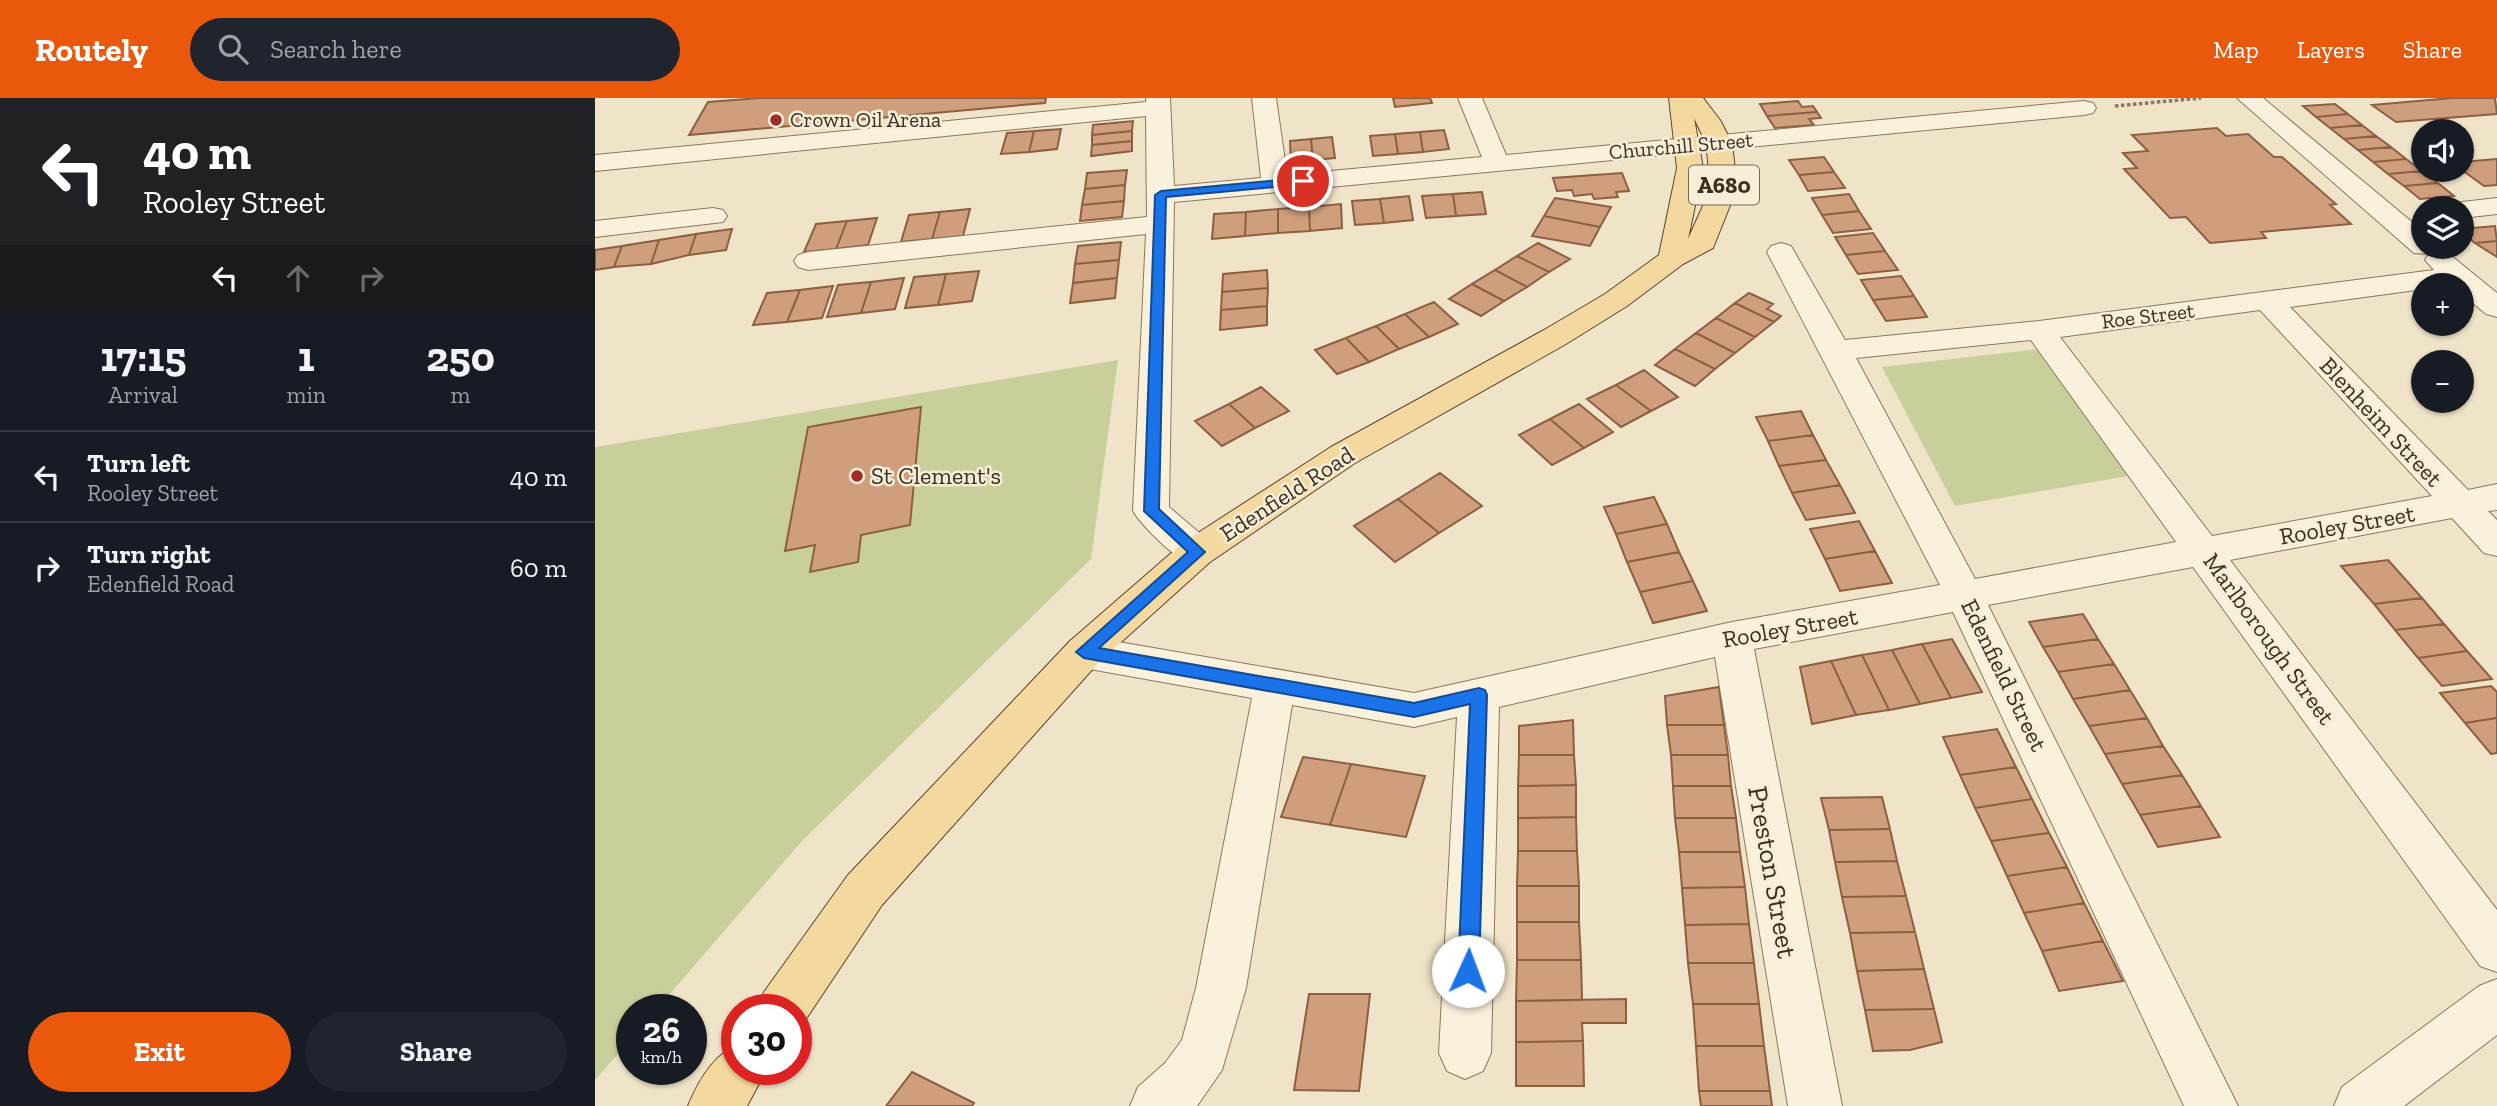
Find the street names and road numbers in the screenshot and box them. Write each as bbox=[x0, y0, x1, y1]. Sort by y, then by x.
street label: Churchill Street bbox=[1608, 127, 1754, 164]
road number: A680 bbox=[1689, 166, 1759, 204]
street label: Roe Street bbox=[2100, 297, 2196, 334]
street label: Blenheim Street bbox=[2314, 351, 2449, 493]
street label: Edenfield Road bbox=[1214, 440, 1359, 548]
street label: Rooley Street bbox=[2277, 498, 2417, 551]
street label: Marlborough Street bbox=[2197, 547, 2341, 730]
street label: Edenfield Street bbox=[1955, 594, 2054, 756]
street label: Rooley Street bbox=[1720, 601, 1860, 654]
street label: Preston Street bbox=[1741, 783, 1804, 961]

